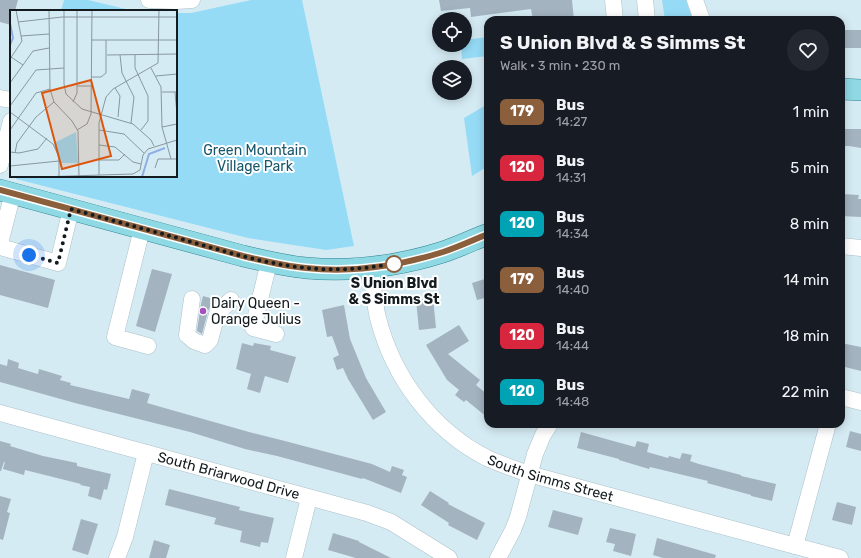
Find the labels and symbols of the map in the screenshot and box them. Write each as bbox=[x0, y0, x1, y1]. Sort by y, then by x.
inset map bbox=[10, 10, 177, 177]
park label: Green Mountain Village Park bbox=[203, 142, 307, 175]
your location bbox=[19, 245, 39, 265]
marker: S Union Blvd & S Simms St bbox=[385, 255, 403, 273]
place label: S Union Blvd & S Simms St bbox=[348, 275, 440, 308]
place label: Dairy Queen - Orange Julius bbox=[211, 295, 301, 328]
marker: Dairy Queen - Orange Julius bbox=[198, 306, 208, 316]
street label: South Briarwood Drive bbox=[156, 448, 302, 503]
street label: South Simms Street bbox=[485, 451, 616, 506]

